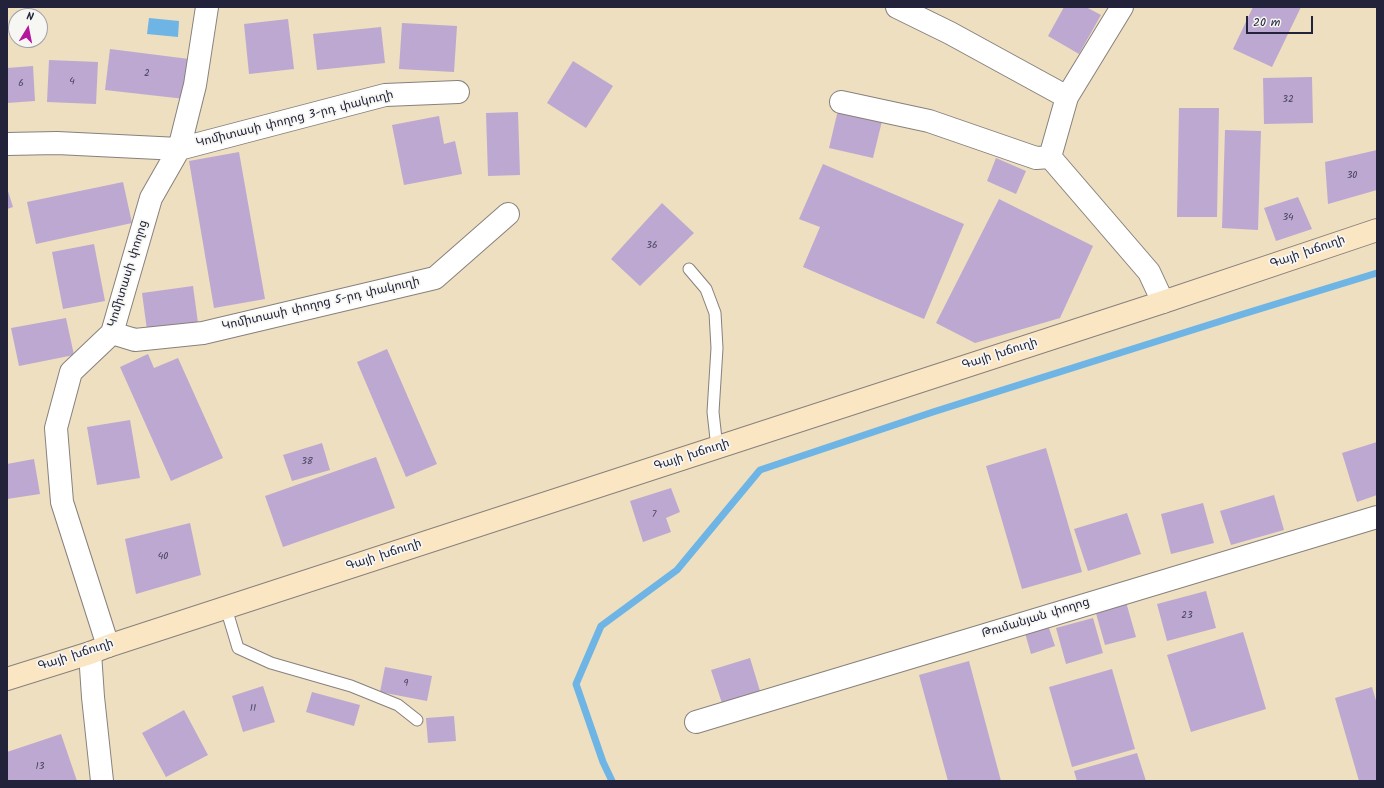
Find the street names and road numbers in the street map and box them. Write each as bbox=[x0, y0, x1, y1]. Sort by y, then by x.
street label: Կոմիտասի փողոց 3-րդ փակուղի bbox=[195, 88, 395, 152]
street label: Կոմիտասի փողոց bbox=[106, 219, 152, 329]
street label: Գայի խճուղի bbox=[1268, 233, 1348, 273]
street label: Կոմիտասի փողոց 5-րդ փակուղի bbox=[221, 275, 421, 335]
street label: Գայի խճուղի bbox=[960, 336, 1040, 374]
street label: Գայի խճուղի bbox=[652, 437, 732, 475]
street label: Գայի խճուղի bbox=[344, 537, 424, 575]
street label: Թումանյան փողոց bbox=[980, 596, 1092, 642]
street label: Գայի խճուղի bbox=[36, 637, 116, 675]

